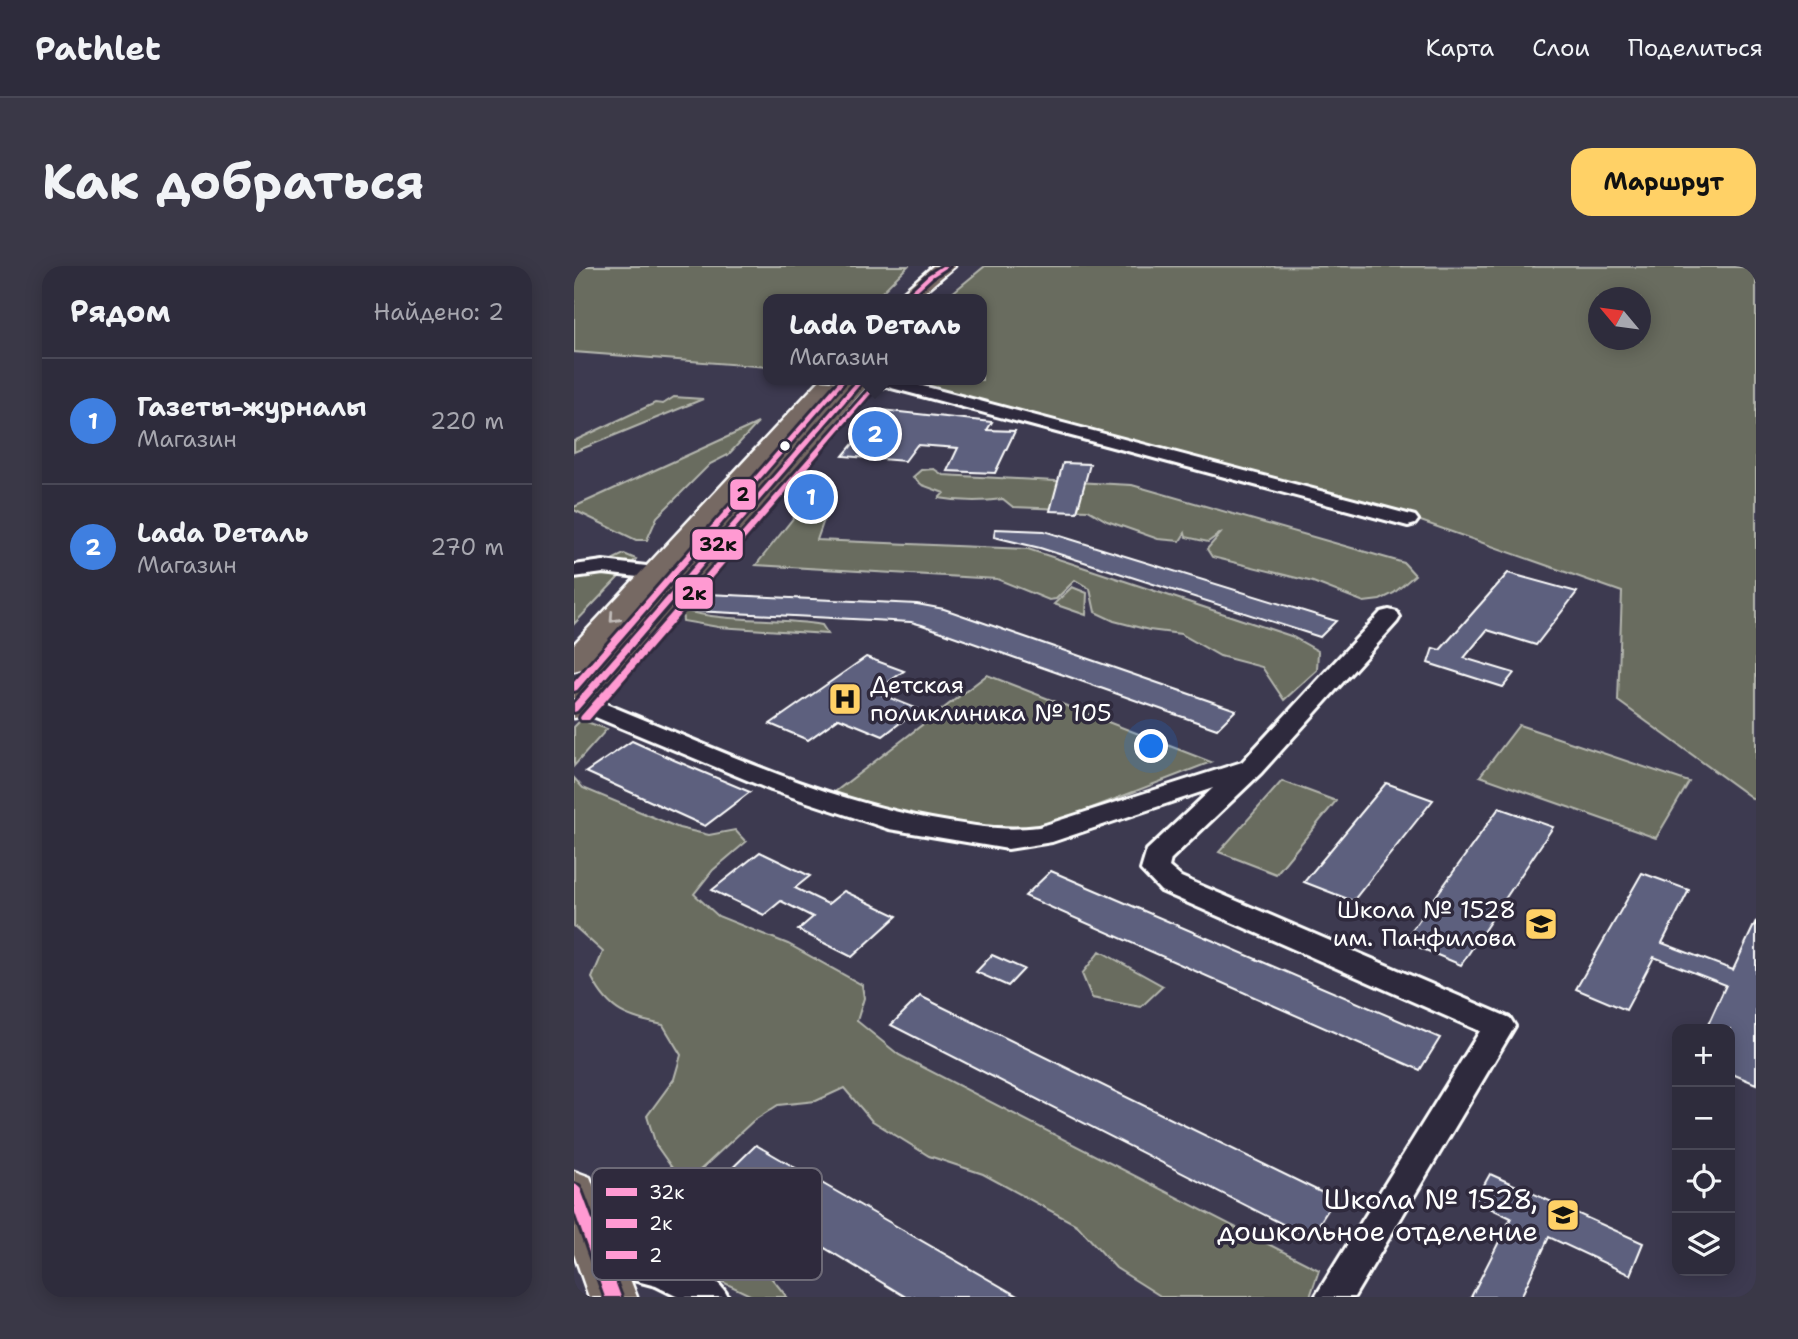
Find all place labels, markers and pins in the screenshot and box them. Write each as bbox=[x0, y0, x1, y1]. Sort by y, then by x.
pin: 2 bbox=[852, 408, 898, 460]
unlabelled marker bbox=[778, 439, 792, 453]
pin: 1 bbox=[788, 471, 834, 523]
place label: Детская поликлиника № 105 bbox=[870, 669, 1112, 729]
hospital icon: Детская поликлиника № 105 bbox=[826, 680, 864, 718]
place label: Школа № 1528 им. Панфилова bbox=[1333, 894, 1516, 954]
school or university icon: Школа № 1528 им. Панфилова bbox=[1522, 905, 1560, 943]
place label: Школа № 1528, дошкольное отделение bbox=[1217, 1180, 1538, 1250]
school or university icon: Школа № 1528, дошкольное отделение bbox=[1544, 1196, 1582, 1234]

